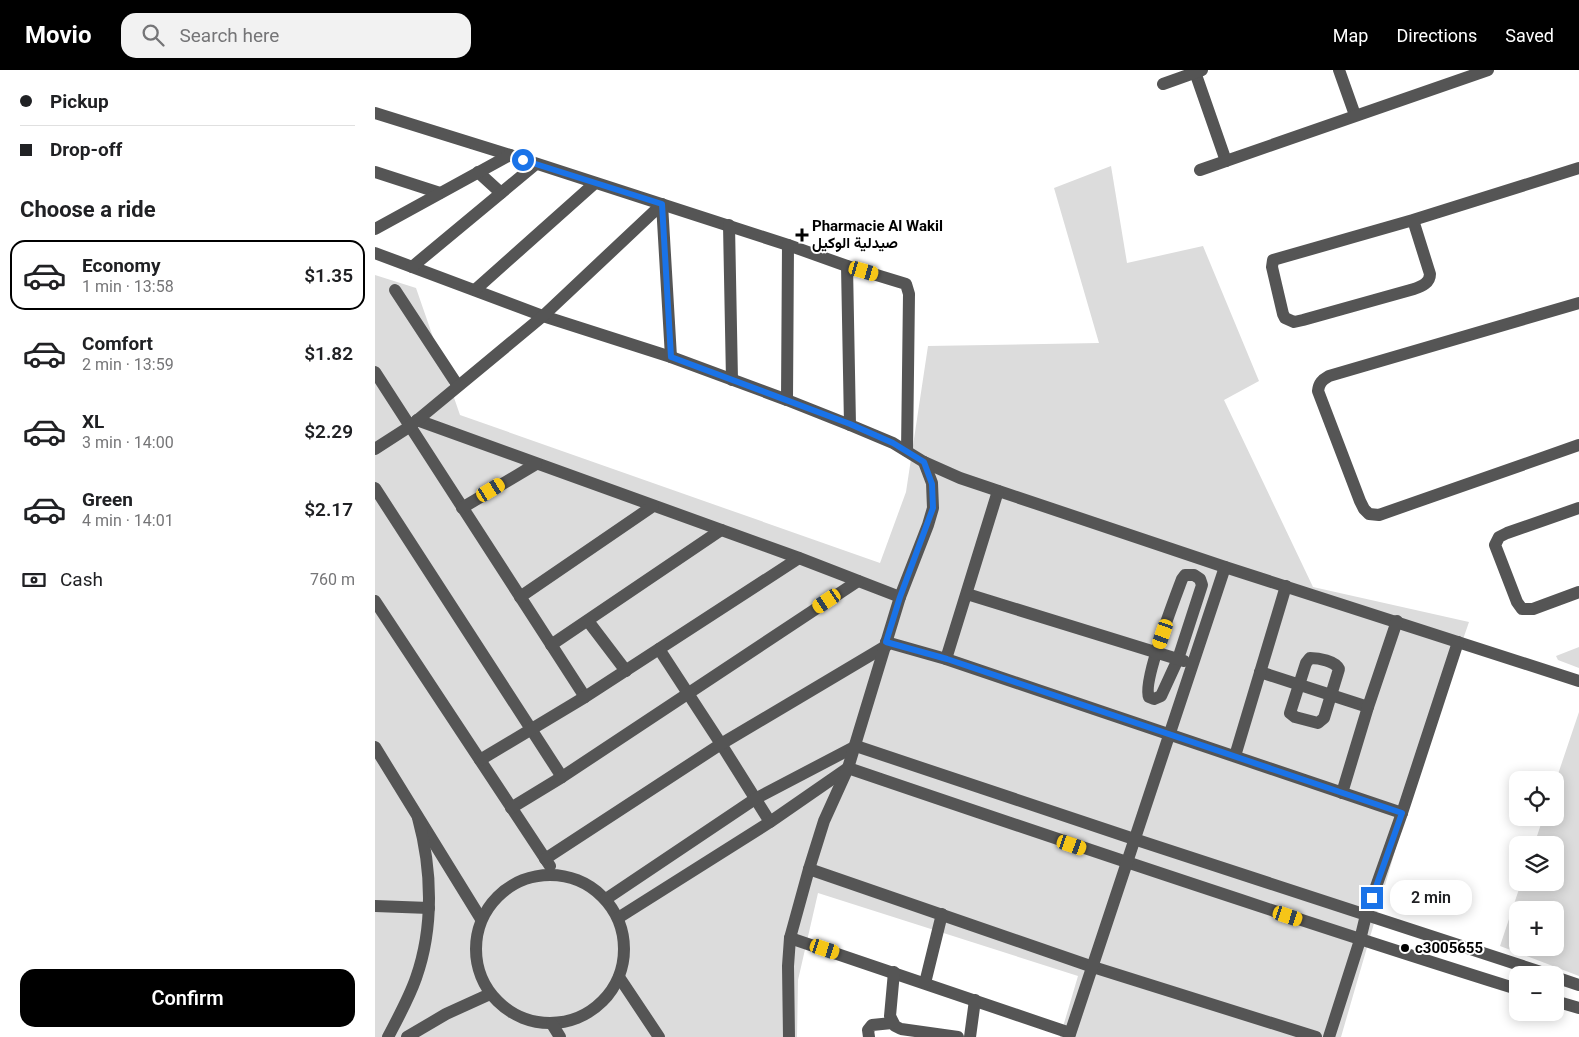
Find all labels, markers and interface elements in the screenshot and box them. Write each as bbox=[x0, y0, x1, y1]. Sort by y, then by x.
search box bbox=[121, 13, 471, 58]
text: Movio bbox=[25, 21, 91, 49]
icon: search bbox=[139, 21, 167, 49]
text: Search here bbox=[179, 24, 279, 47]
text: Map bbox=[1333, 25, 1368, 46]
text: Directions bbox=[1396, 25, 1477, 46]
text: Saved bbox=[1505, 25, 1554, 46]
text: Pickup bbox=[50, 90, 109, 113]
text: Drop-off bbox=[50, 138, 122, 161]
route start bbox=[512, 149, 534, 171]
text: Choose a ride bbox=[20, 197, 156, 222]
place label: Pharmacie Al Wakil صيدلية الوكيل bbox=[812, 217, 943, 252]
marker: Pharmacie Al Wakil صيدلية الوكيل bbox=[796, 229, 808, 241]
icon: car bbox=[22, 253, 67, 298]
text: Economy bbox=[82, 254, 161, 277]
car bbox=[847, 260, 880, 282]
text: $1.35 bbox=[304, 264, 353, 287]
text: 1 min · 13:58 bbox=[82, 277, 174, 296]
icon: car bbox=[22, 331, 67, 376]
text: Comfort bbox=[82, 332, 153, 355]
text: $1.82 bbox=[304, 342, 353, 365]
text: 2 min · 13:59 bbox=[82, 355, 174, 374]
icon: car bbox=[22, 409, 67, 454]
text: XL bbox=[82, 410, 104, 433]
text: $2.29 bbox=[304, 420, 353, 443]
text: 3 min · 14:00 bbox=[82, 433, 174, 452]
car bbox=[474, 476, 507, 504]
icon: car bbox=[22, 487, 67, 532]
text: Green bbox=[82, 488, 133, 511]
text: $2.17 bbox=[304, 498, 353, 521]
text: 4 min · 14:01 bbox=[82, 511, 174, 530]
icon: cash bbox=[20, 566, 48, 594]
text: Cash bbox=[60, 568, 103, 591]
text: 760 m bbox=[310, 570, 355, 589]
car bbox=[810, 586, 843, 616]
car bbox=[1151, 617, 1174, 651]
map controls bbox=[1509, 771, 1564, 1021]
button: locate bbox=[1509, 771, 1564, 826]
car bbox=[1055, 833, 1088, 857]
button: layers bbox=[1509, 836, 1564, 891]
callout: 2 min bbox=[1389, 880, 1472, 916]
route end bbox=[1361, 887, 1383, 909]
text: 2 min bbox=[1411, 888, 1451, 907]
button: + bbox=[1509, 901, 1564, 956]
car bbox=[1271, 904, 1304, 928]
car bbox=[808, 937, 841, 961]
place label: c3005655 bbox=[1415, 939, 1483, 957]
marker: c3005655 bbox=[1399, 942, 1411, 954]
button: − bbox=[1509, 966, 1564, 1021]
button: Confirm bbox=[20, 969, 355, 1027]

